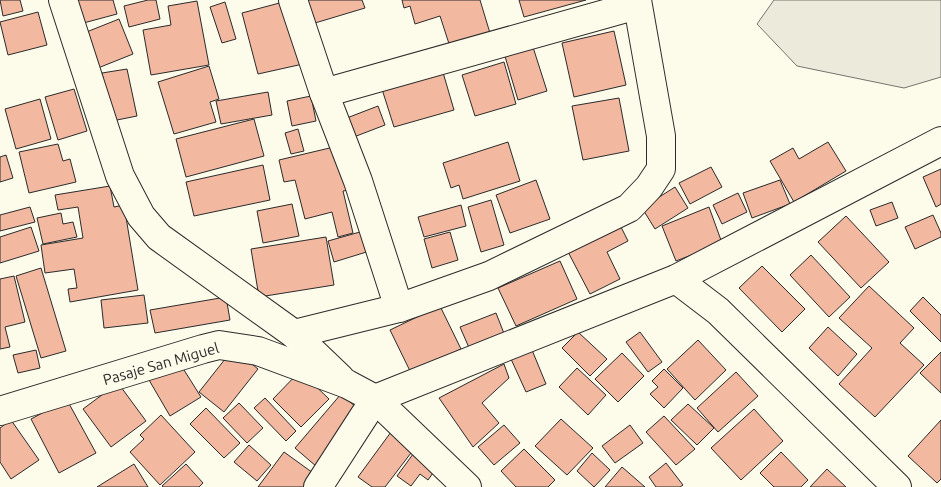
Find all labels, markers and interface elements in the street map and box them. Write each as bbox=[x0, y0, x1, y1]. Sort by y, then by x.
street label: Pasaje San Miguel bbox=[101, 339, 221, 388]

